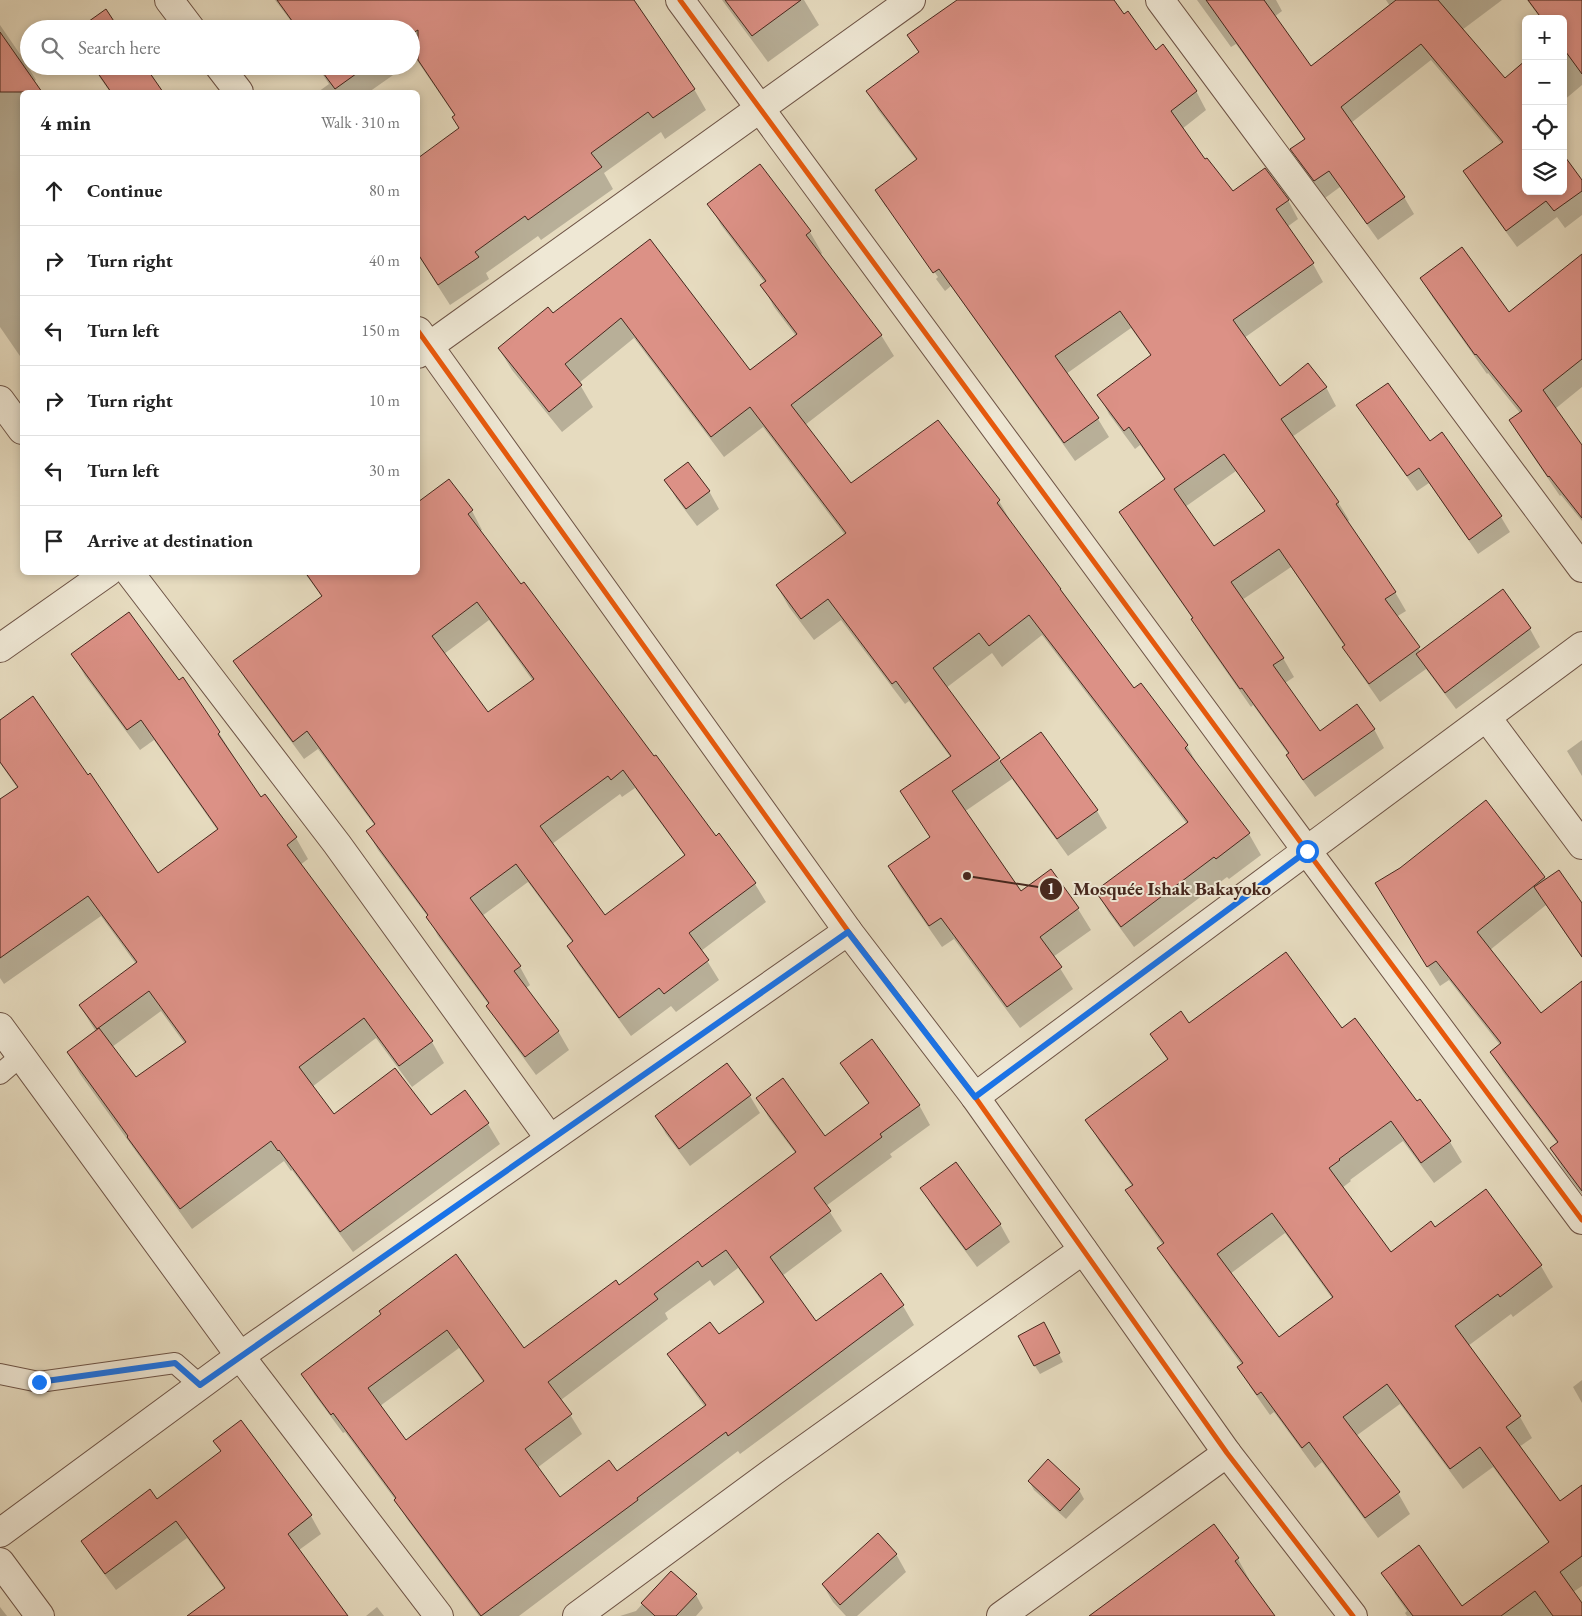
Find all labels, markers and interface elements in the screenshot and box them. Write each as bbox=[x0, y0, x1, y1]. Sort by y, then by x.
map controls bbox=[1522, 15, 1567, 195]
button: + bbox=[1522, 15, 1567, 60]
search box bbox=[20, 20, 420, 75]
icon: search bbox=[38, 34, 66, 62]
text: Search here bbox=[78, 35, 160, 60]
button: − bbox=[1522, 60, 1567, 105]
button: locate bbox=[1522, 105, 1567, 150]
text: 4 min bbox=[40, 109, 91, 136]
text: Walk · 310 m bbox=[321, 112, 400, 133]
button: layers bbox=[1522, 150, 1567, 195]
icon: ahead bbox=[40, 177, 68, 205]
text: Continue bbox=[87, 178, 162, 203]
text: 80 m bbox=[369, 180, 400, 201]
icon: right bbox=[40, 247, 68, 275]
text: Turn right bbox=[87, 248, 173, 273]
text: 40 m bbox=[369, 250, 400, 271]
icon: left bbox=[40, 317, 68, 345]
text: Turn left bbox=[87, 318, 159, 343]
text: 150 m bbox=[361, 320, 400, 341]
icon: right bbox=[40, 387, 68, 415]
text: Turn right bbox=[87, 388, 173, 413]
text: 10 m bbox=[369, 390, 400, 411]
icon: left bbox=[40, 457, 68, 485]
text: Turn left bbox=[87, 458, 159, 483]
text: 30 m bbox=[369, 460, 400, 481]
icon: arrive bbox=[40, 527, 68, 555]
text: Arrive at destination bbox=[87, 528, 253, 553]
route start bbox=[1296, 840, 1319, 863]
callout: Mosquée Ishak Bakayoko bbox=[1038, 872, 1281, 906]
text: Mosquée Ishak Bakayoko bbox=[1073, 876, 1271, 901]
text: 1 bbox=[1047, 879, 1055, 898]
route end bbox=[28, 1371, 51, 1394]

